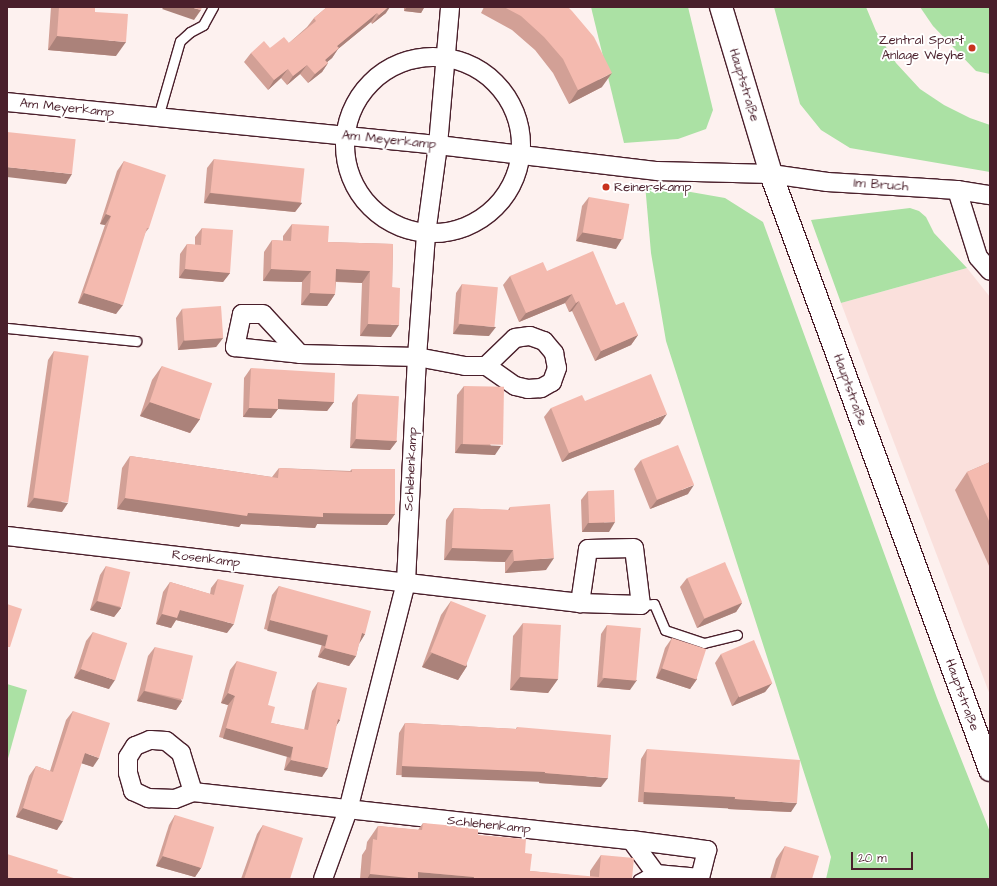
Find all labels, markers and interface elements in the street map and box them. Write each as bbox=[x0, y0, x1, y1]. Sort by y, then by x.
place label: Zentral Sport Anlage Weyhe bbox=[879, 33, 964, 64]
marker: Zentral Sport Anlage Weyhe bbox=[967, 43, 977, 53]
street label: Hauptstraße bbox=[726, 47, 762, 123]
street label: Am Meyerkamp bbox=[19, 95, 115, 121]
street label: Am Meyerkamp bbox=[341, 127, 437, 153]
street label: Im Bruch bbox=[853, 175, 909, 195]
place label: Reinerskamp bbox=[614, 179, 691, 195]
marker: Reinerskamp bbox=[601, 182, 611, 192]
street label: Hauptstraße bbox=[830, 352, 870, 428]
street label: Schlehenkamp bbox=[401, 427, 421, 511]
street label: Rosenkamp bbox=[171, 547, 241, 571]
street label: Hauptstraße bbox=[942, 657, 982, 733]
street label: Schlehenkamp bbox=[446, 813, 532, 837]
scale bar bbox=[853, 844, 915, 870]
text: 20 m bbox=[858, 850, 887, 867]

